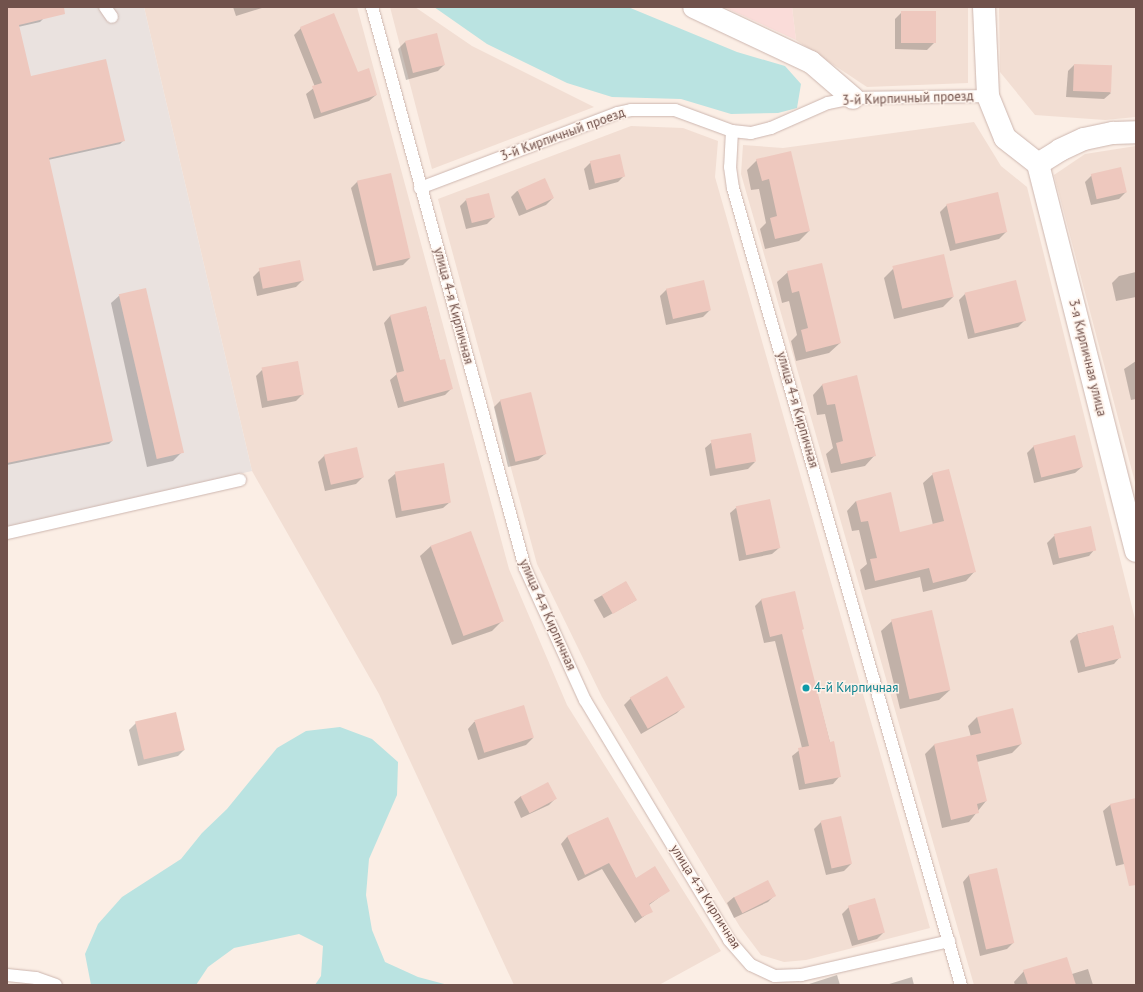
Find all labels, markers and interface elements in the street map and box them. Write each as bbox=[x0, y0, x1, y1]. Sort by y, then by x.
street label: 3-й Кирпичный проезд bbox=[842, 89, 974, 109]
street label: 3-й Кирпичный проезд bbox=[499, 105, 627, 165]
street label: улица 4-я Кирпичная bbox=[430, 246, 476, 366]
street label: 3-я Кирпичная улица bbox=[1065, 298, 1109, 418]
street label: улица 4-я Кирпичная bbox=[773, 350, 821, 470]
street label: улица 4-я Кирпичная bbox=[515, 557, 579, 673]
place label: 4-й Кирпичная bbox=[814, 680, 898, 696]
marker: 4-й Кирпичная bbox=[801, 683, 811, 693]
street label: улица 4-я Кирпичная bbox=[667, 842, 743, 952]

